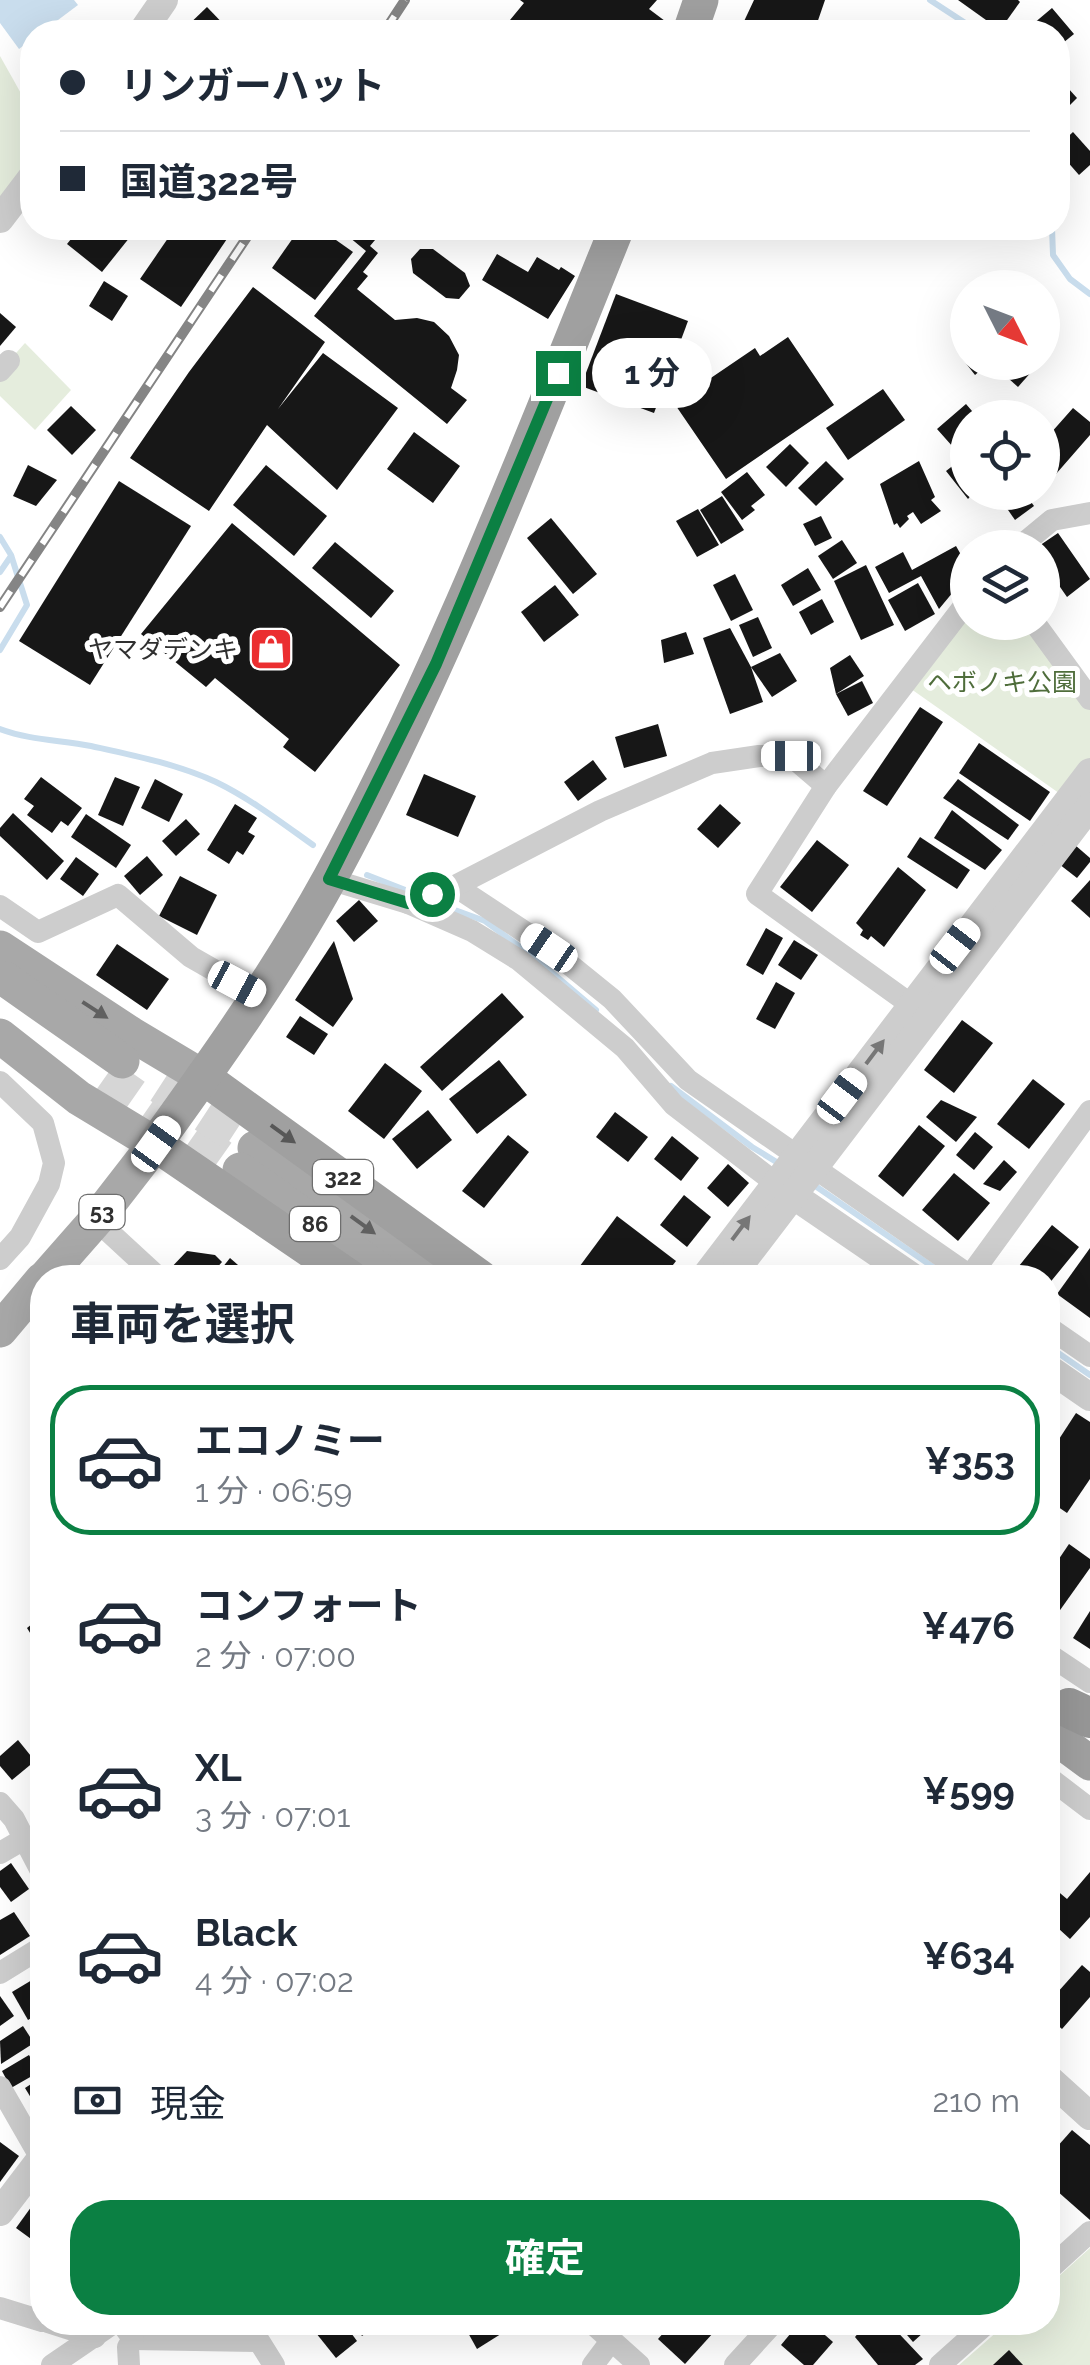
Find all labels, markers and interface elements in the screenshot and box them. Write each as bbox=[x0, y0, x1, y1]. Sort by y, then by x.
text: リンガーハット bbox=[120, 63, 385, 108]
text: 国道322号 bbox=[120, 159, 298, 204]
north arrow bbox=[950, 270, 1060, 380]
map controls bbox=[950, 270, 1060, 640]
callout: 1 分 bbox=[593, 338, 713, 408]
route end bbox=[536, 351, 581, 396]
text: 1 分 bbox=[624, 354, 680, 391]
button: locate bbox=[950, 400, 1060, 510]
button: layers bbox=[950, 530, 1060, 640]
shop icon: ヤマダデンキ bbox=[248, 626, 294, 672]
place label: ヤマダデンキ bbox=[88, 634, 238, 664]
park label: ヘボノキ公園 bbox=[927, 667, 1077, 697]
car bbox=[761, 741, 821, 771]
route start bbox=[410, 872, 455, 917]
car bbox=[925, 913, 985, 979]
car bbox=[516, 919, 582, 977]
car bbox=[203, 957, 271, 1011]
one-way arrow bbox=[81, 1001, 108, 1019]
one-way arrow bbox=[864, 1039, 884, 1065]
car bbox=[812, 1063, 872, 1129]
car bbox=[126, 1111, 186, 1177]
one-way arrow bbox=[270, 1123, 296, 1143]
road number: 322 bbox=[313, 1160, 373, 1194]
road number: 53 bbox=[80, 1195, 124, 1229]
road number: 86 bbox=[290, 1207, 340, 1241]
one-way arrow bbox=[350, 1215, 376, 1234]
one-way arrow bbox=[730, 1216, 751, 1241]
text: 車両を選択 bbox=[70, 1298, 295, 1351]
icon: car bbox=[75, 1415, 165, 1505]
text: エコノミー bbox=[195, 1418, 385, 1463]
text: ¥353 bbox=[924, 1438, 1015, 1483]
text: 1 分 · 06:59 bbox=[195, 1472, 352, 1509]
icon: car bbox=[75, 1580, 165, 1670]
text: コンフォート bbox=[195, 1583, 422, 1628]
text: ¥476 bbox=[922, 1603, 1015, 1648]
text: 2 分 · 07:00 bbox=[195, 1637, 356, 1674]
icon: car bbox=[75, 1745, 165, 1835]
text: XL bbox=[195, 1745, 242, 1790]
text: ¥599 bbox=[922, 1768, 1015, 1813]
text: 3 分 · 07:01 bbox=[195, 1797, 350, 1834]
icon: car bbox=[75, 1910, 165, 2000]
text: Black bbox=[195, 1910, 297, 1955]
text: ¥634 bbox=[922, 1933, 1015, 1978]
text: 4 分 · 07:02 bbox=[195, 1962, 354, 1999]
icon: cash bbox=[70, 2073, 125, 2128]
text: 現金 bbox=[150, 2081, 226, 2126]
text: 210 m bbox=[932, 2082, 1020, 2119]
button: 確定 bbox=[70, 2200, 1020, 2315]

